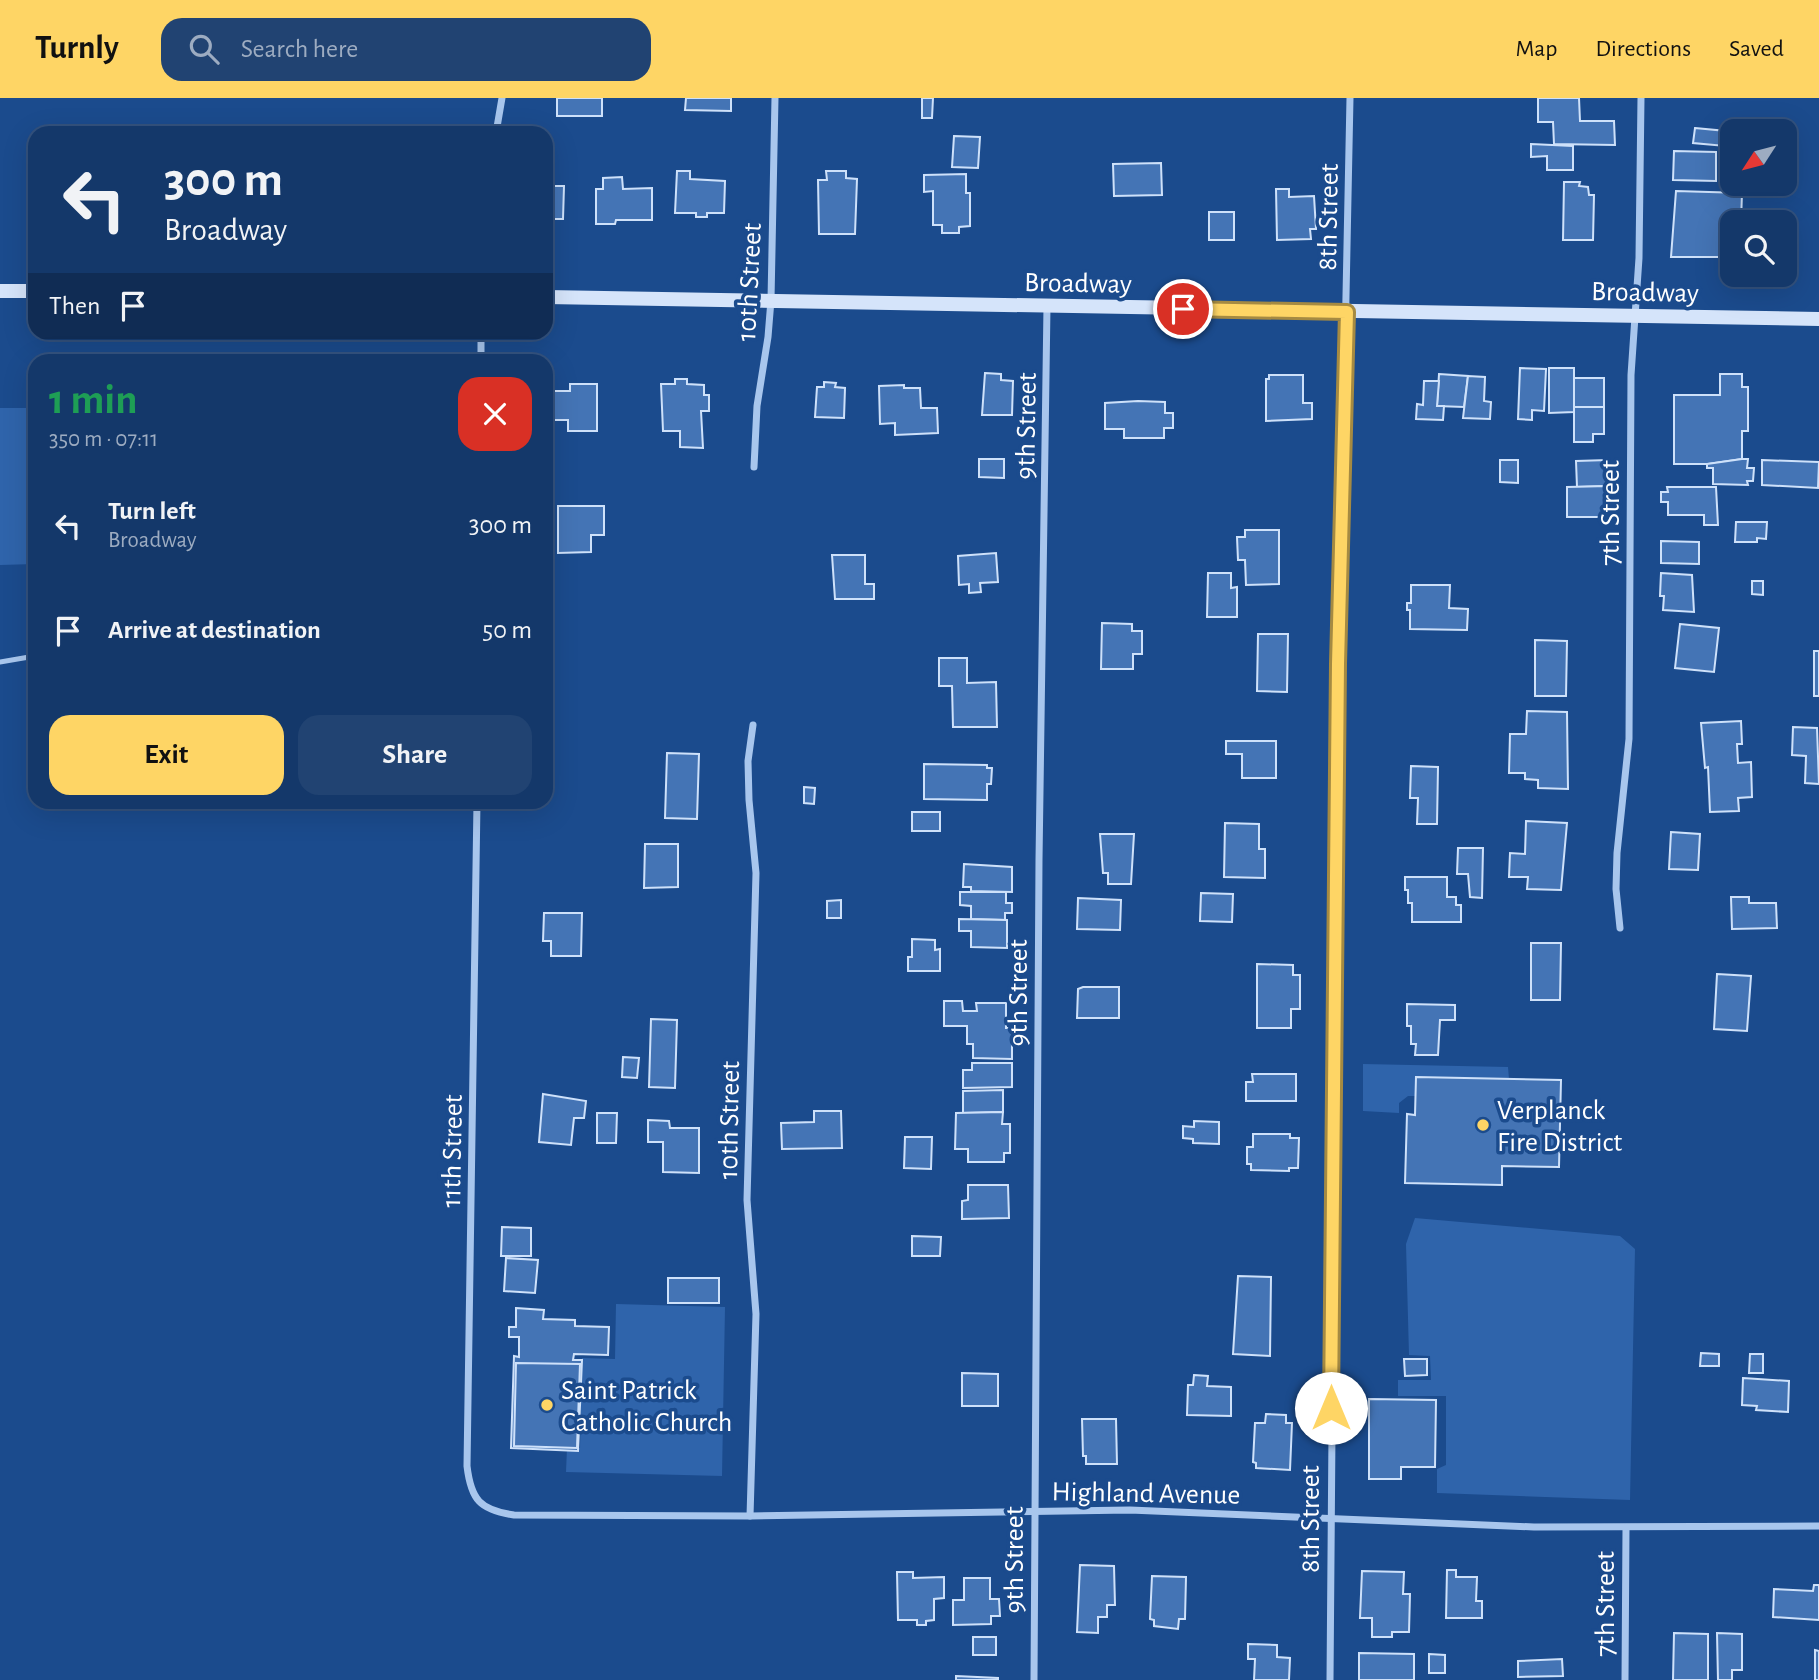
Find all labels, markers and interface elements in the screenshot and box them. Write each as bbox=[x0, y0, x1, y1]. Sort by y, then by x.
search box bbox=[161, 18, 651, 81]
icon: search bbox=[185, 30, 223, 68]
text: Turnly bbox=[35, 32, 119, 65]
text: Search here bbox=[241, 36, 358, 62]
text: Map bbox=[1515, 37, 1557, 61]
text: Directions bbox=[1595, 37, 1691, 61]
text: Saved bbox=[1729, 37, 1784, 61]
north arrow bbox=[1720, 119, 1797, 196]
map controls bbox=[1720, 119, 1797, 287]
icon: left bbox=[49, 154, 140, 245]
text: 300 m bbox=[164, 156, 283, 205]
street label: 8th Street bbox=[1314, 163, 1344, 271]
button: search bbox=[1720, 210, 1797, 287]
text: Broadway bbox=[164, 214, 287, 246]
street label: 10th Street bbox=[733, 222, 767, 342]
street label: Broadway bbox=[1024, 269, 1132, 299]
street label: Broadway bbox=[1591, 278, 1699, 308]
pin bbox=[1153, 279, 1213, 339]
icon: arrive bbox=[114, 287, 152, 325]
icon: arrive bbox=[1164, 290, 1202, 328]
text: Then bbox=[49, 293, 100, 319]
street label: 9th Street bbox=[1012, 372, 1042, 480]
button: close bbox=[458, 377, 532, 451]
text: 1 min bbox=[49, 379, 138, 421]
text: 350 m · 07:11 bbox=[49, 428, 158, 451]
street label: 7th Street bbox=[1597, 460, 1625, 566]
text: Turn left bbox=[108, 498, 196, 524]
icon: left bbox=[49, 507, 87, 545]
text: 300 m bbox=[469, 512, 532, 538]
text: Broadway bbox=[108, 529, 197, 552]
icon: arrive bbox=[49, 612, 87, 650]
text: Arrive at destination bbox=[108, 617, 321, 643]
text: 50 m bbox=[482, 617, 532, 643]
button: Exit bbox=[49, 715, 284, 795]
button: Share bbox=[298, 715, 532, 795]
street label: 9th Street bbox=[1005, 939, 1033, 1047]
street label: 10th Street bbox=[715, 1061, 745, 1179]
street label: 11th Street bbox=[438, 1094, 468, 1208]
place label: Verplanck Fire District bbox=[1497, 1097, 1622, 1157]
marker: Verplanck Fire District bbox=[1475, 1117, 1491, 1133]
position arrow bbox=[1294, 1371, 1368, 1445]
place label: Saint Patrick Catholic Church bbox=[561, 1377, 732, 1437]
marker: Saint Patrick Catholic Church bbox=[539, 1397, 555, 1413]
street label: 8th Street bbox=[1297, 1465, 1325, 1573]
street label: Highland Avenue bbox=[1051, 1478, 1241, 1510]
street label: 9th Street bbox=[1001, 1506, 1029, 1614]
street label: 7th Street bbox=[1592, 1551, 1620, 1657]

